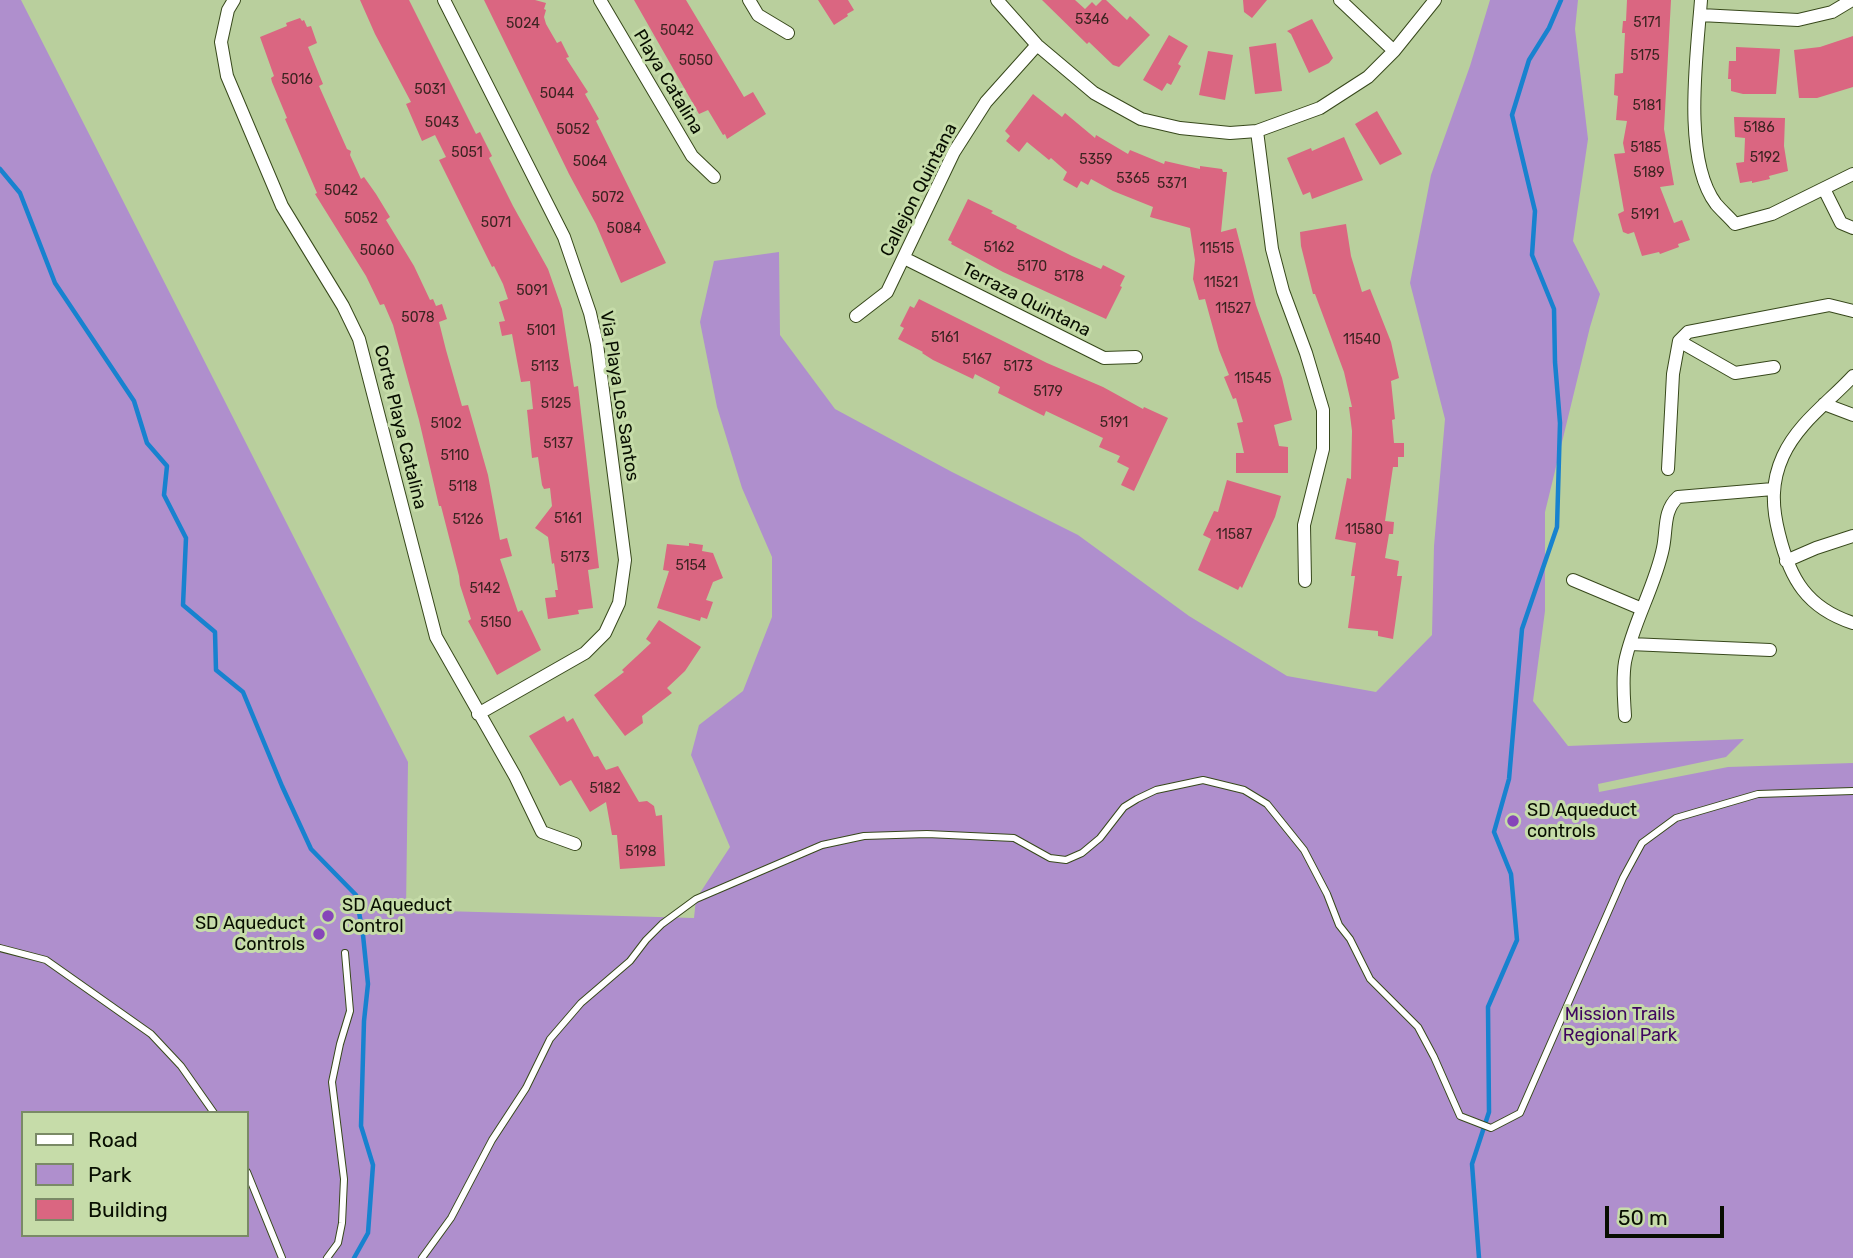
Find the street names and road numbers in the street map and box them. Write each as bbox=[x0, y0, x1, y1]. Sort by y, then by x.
street label: Playa Catalina bbox=[628, 26, 708, 138]
street label: Callejon Quintana bbox=[876, 120, 962, 260]
street label: Terraza Quintana bbox=[958, 258, 1094, 342]
street label: Via Playa Los Santos bbox=[595, 309, 643, 483]
street label: Corte Playa Catalina bbox=[369, 343, 431, 511]

